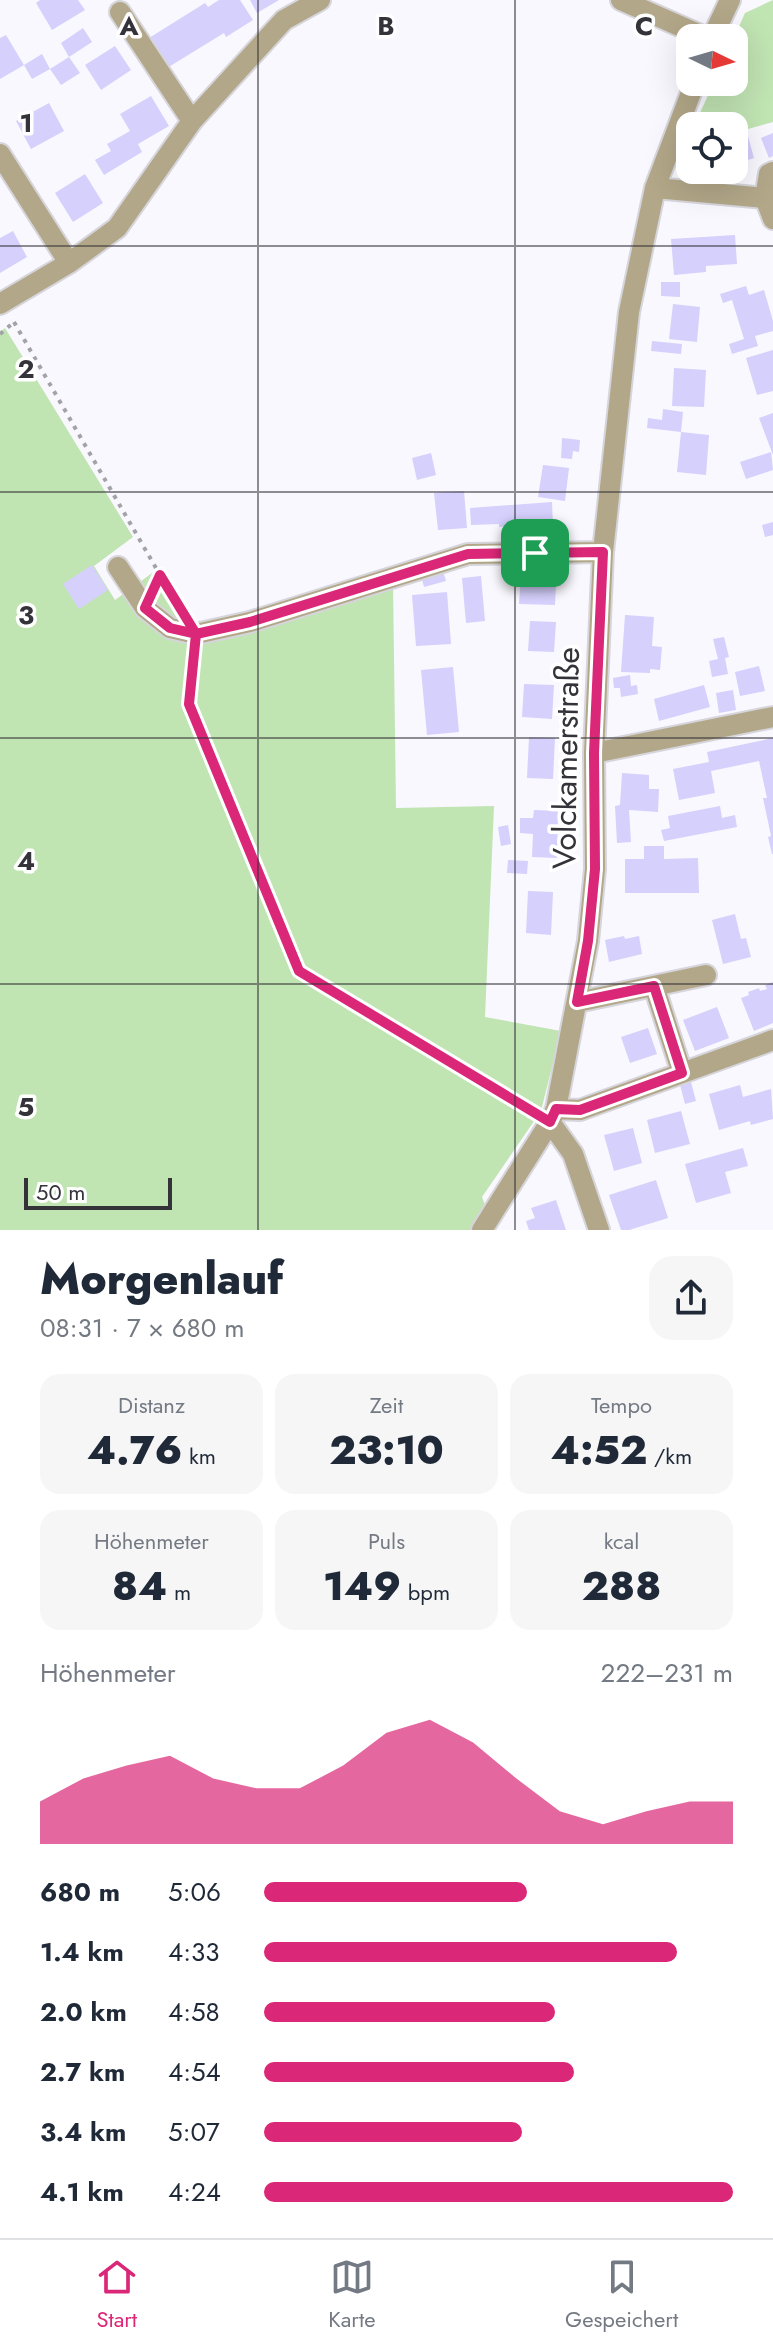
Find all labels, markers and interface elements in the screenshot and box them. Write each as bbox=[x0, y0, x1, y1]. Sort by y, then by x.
text: A bbox=[118, 7, 139, 45]
text: B bbox=[377, 7, 395, 45]
text: C bbox=[635, 7, 653, 45]
north arrow bbox=[676, 24, 748, 96]
map controls bbox=[676, 24, 748, 184]
text: 1 bbox=[19, 104, 33, 142]
button: locate bbox=[676, 112, 748, 184]
text: 2 bbox=[17, 350, 35, 388]
pin bbox=[501, 519, 569, 587]
icon: arrive bbox=[513, 531, 557, 575]
text: 3 bbox=[18, 596, 34, 634]
street label: Volckamerstraße bbox=[541, 647, 591, 869]
text: 4 bbox=[17, 842, 35, 880]
text: 5 bbox=[18, 1088, 34, 1126]
scale bar bbox=[24, 1174, 172, 1210]
text: 50 m bbox=[36, 1176, 85, 1208]
text: Morgenlauf bbox=[40, 1247, 283, 1311]
button: share bbox=[649, 1256, 733, 1340]
text: 08:31 · 7 × 680 m bbox=[40, 1309, 245, 1347]
text: Distanz bbox=[118, 1389, 185, 1421]
text: Zeit bbox=[370, 1389, 403, 1421]
text: Tempo bbox=[591, 1389, 652, 1421]
text: 4.76 bbox=[87, 1421, 182, 1479]
text: 23:10 bbox=[329, 1421, 444, 1479]
text: 4:52 bbox=[551, 1421, 647, 1479]
text: km bbox=[182, 1440, 216, 1472]
text: /km bbox=[647, 1440, 692, 1472]
text: Höhenmeter bbox=[94, 1525, 209, 1557]
text: Puls bbox=[368, 1525, 405, 1557]
text: kcal bbox=[604, 1525, 639, 1557]
text: 84 bbox=[112, 1557, 167, 1615]
text: 149 bbox=[323, 1557, 401, 1615]
text: 288 bbox=[582, 1557, 661, 1615]
text: m bbox=[167, 1576, 191, 1608]
text: bpm bbox=[401, 1576, 450, 1608]
text: Höhenmeter bbox=[40, 1654, 176, 1692]
text: 222–231 m bbox=[601, 1654, 733, 1692]
text: 680 m bbox=[40, 1873, 120, 1911]
text: 5:06 bbox=[168, 1873, 221, 1911]
text: 1.4 km bbox=[40, 1933, 124, 1971]
text: 4:33 bbox=[168, 1933, 219, 1971]
text: 2.0 km bbox=[40, 1993, 127, 2031]
text: 4:58 bbox=[168, 1993, 220, 2031]
text: 2.7 km bbox=[40, 2053, 125, 2091]
text: 4:54 bbox=[168, 2053, 221, 2091]
text: 3.4 km bbox=[40, 2113, 126, 2151]
text: 5:07 bbox=[168, 2113, 220, 2151]
text: 4.1 km bbox=[40, 2173, 124, 2211]
text: 4:24 bbox=[168, 2173, 221, 2211]
tab: Start bbox=[95, 2255, 139, 2335]
tab: Karte bbox=[328, 2255, 376, 2335]
tab: Gespeichert bbox=[565, 2255, 678, 2335]

